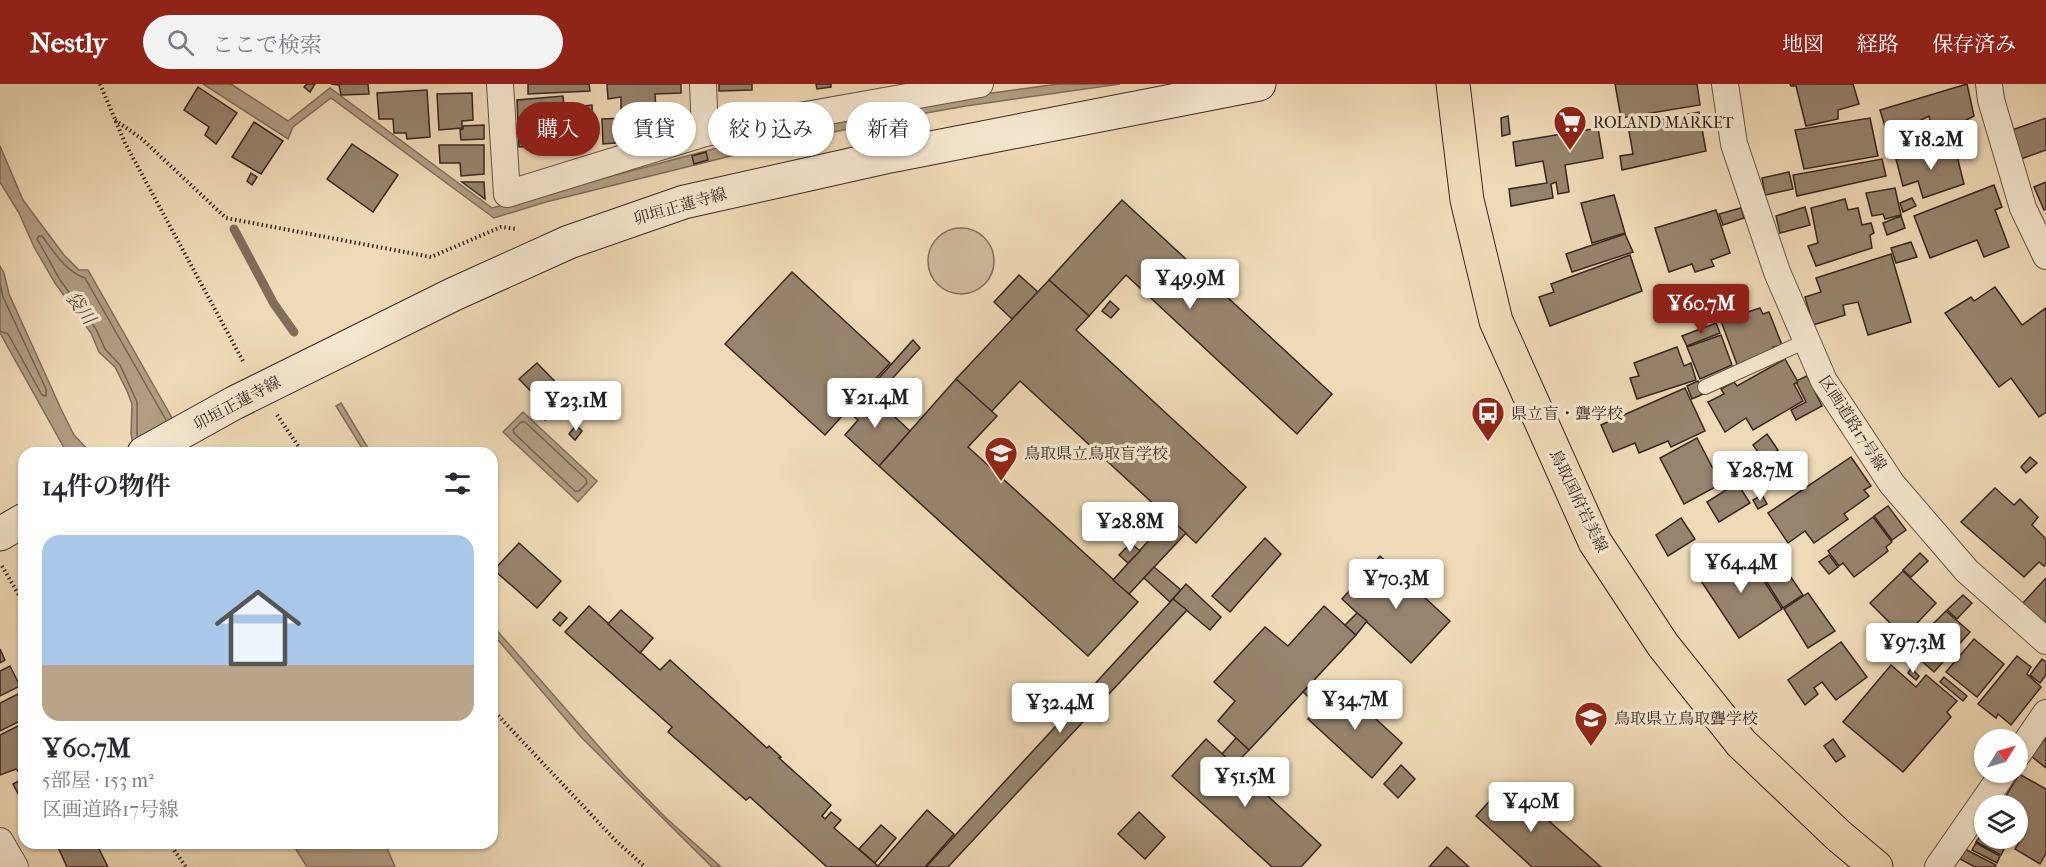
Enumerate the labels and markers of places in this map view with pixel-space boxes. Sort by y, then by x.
supermarket icon: ROLAND MARKET [1552,104,1588,151]
place label: ROLAND MARKET [1593,113,1734,132]
pin: ¥18.2M [1882,120,1980,171]
pin: ¥49.9M [1141,259,1239,310]
pin: ¥60.7M [1652,284,1750,335]
pin: ¥21.4M [826,378,924,429]
pin: ¥23.1M [527,381,625,432]
bus stop icon: 県立盲・聾学校 [1470,395,1506,442]
place label: 県立盲・聾学校 [1511,404,1623,423]
school or university icon: 鳥取県立鳥取盲学校 [983,435,1019,482]
place label: 鳥取県立鳥取盲学校 [1024,444,1168,463]
pin: ¥28.7M [1711,451,1809,502]
pin: ¥28.8M [1081,502,1179,553]
pin: ¥64.4M [1692,543,1790,594]
pin: ¥70.3M [1347,559,1445,610]
pin: ¥97.3M [1864,623,1962,674]
pin: ¥34.7M [1306,680,1404,731]
pin: ¥32.4M [1011,683,1109,734]
school or university icon: 鳥取県立鳥取聾学校 [1573,700,1609,747]
place label: 鳥取県立鳥取聾学校 [1614,709,1758,728]
pin: ¥51.5M [1196,757,1294,808]
pin: ¥40M [1495,782,1567,833]

